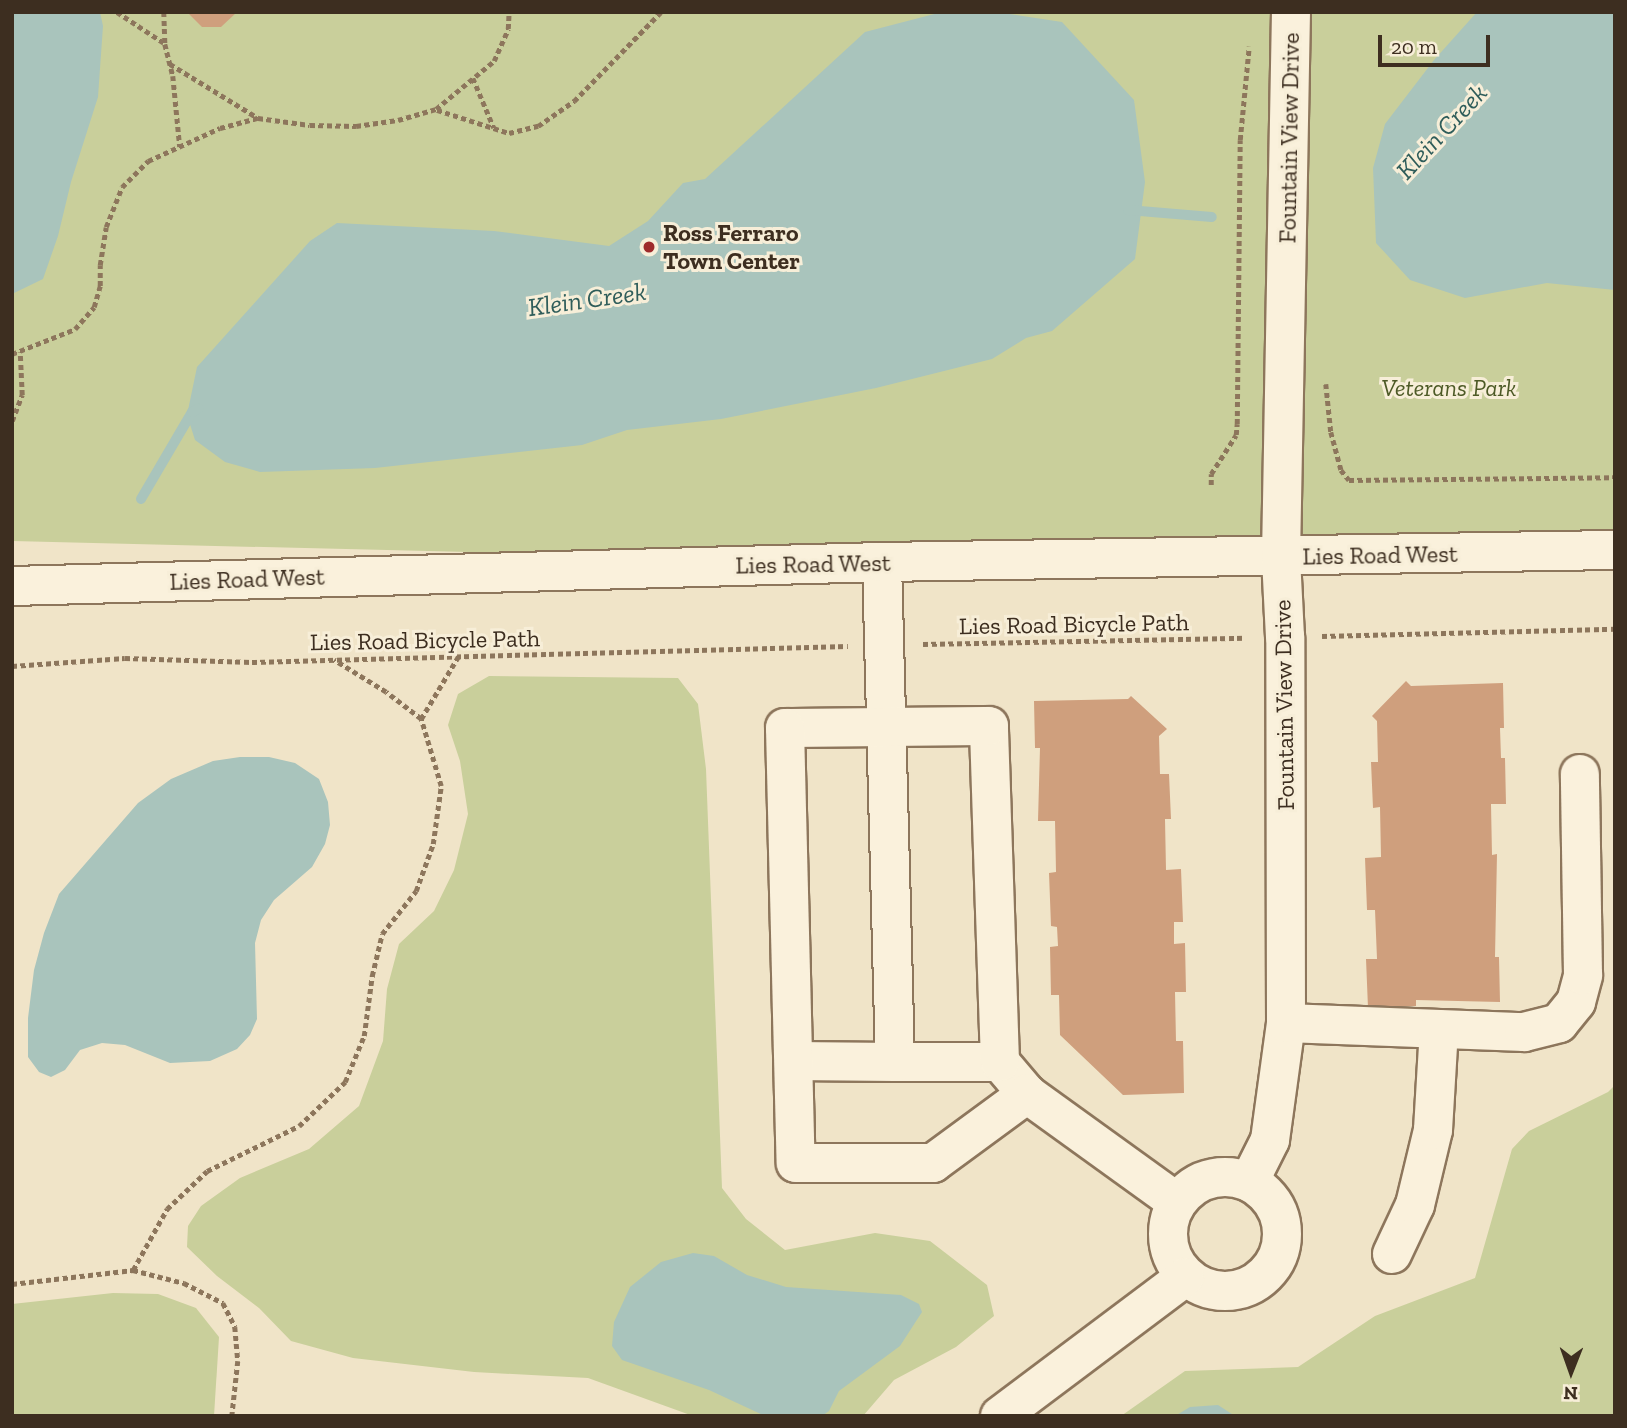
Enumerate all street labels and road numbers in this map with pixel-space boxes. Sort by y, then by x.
street label: Fountain View Drive [1273,32,1305,244]
street label: Lies Road West [1302,539,1458,571]
street label: Lies Road West [735,548,891,580]
street label: Lies Road West [168,562,326,596]
street label: Fountain View Drive [1268,599,1300,811]
street label: Lies Road Bicycle Path [959,608,1189,640]
street label: Lies Road Bicycle Path [310,624,540,656]

